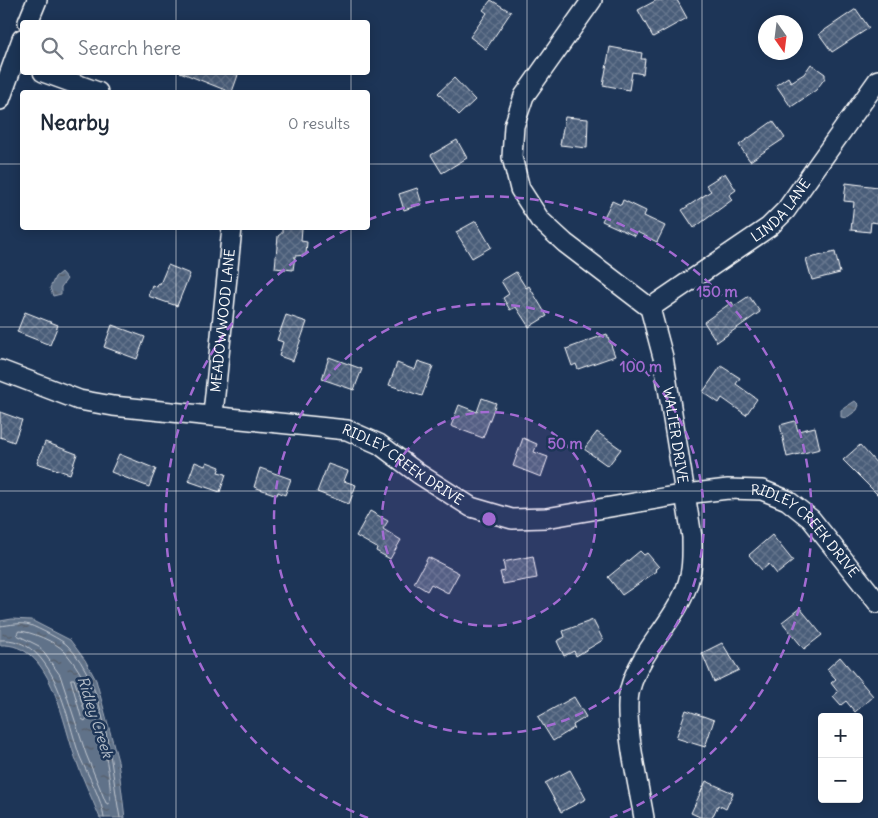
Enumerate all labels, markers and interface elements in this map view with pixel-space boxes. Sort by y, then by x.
north arrow [758,15,803,60]
search box [20,20,370,75]
icon: search [38,34,66,62]
text: Search here [78,36,181,60]
text: Nearby [40,109,110,136]
text: 0 results [288,113,350,133]
street label: LINDA LANE [747,175,814,246]
street label: MEADOWWOOD LANE [206,248,239,393]
text: 150 m [696,282,738,301]
text: 100 m [620,357,662,376]
street label: WALTER DRIVE [659,386,692,485]
street label: RIDLEY CREEK DRIVE [339,420,467,509]
text: 50 m [547,434,583,453]
street label: RIDLEY CREEK DRIVE [751,481,863,581]
centre of rings [480,510,498,528]
water label: Ridley Creek [73,674,118,761]
map controls [818,713,863,803]
button: + [818,713,863,758]
button: − [818,758,863,803]

